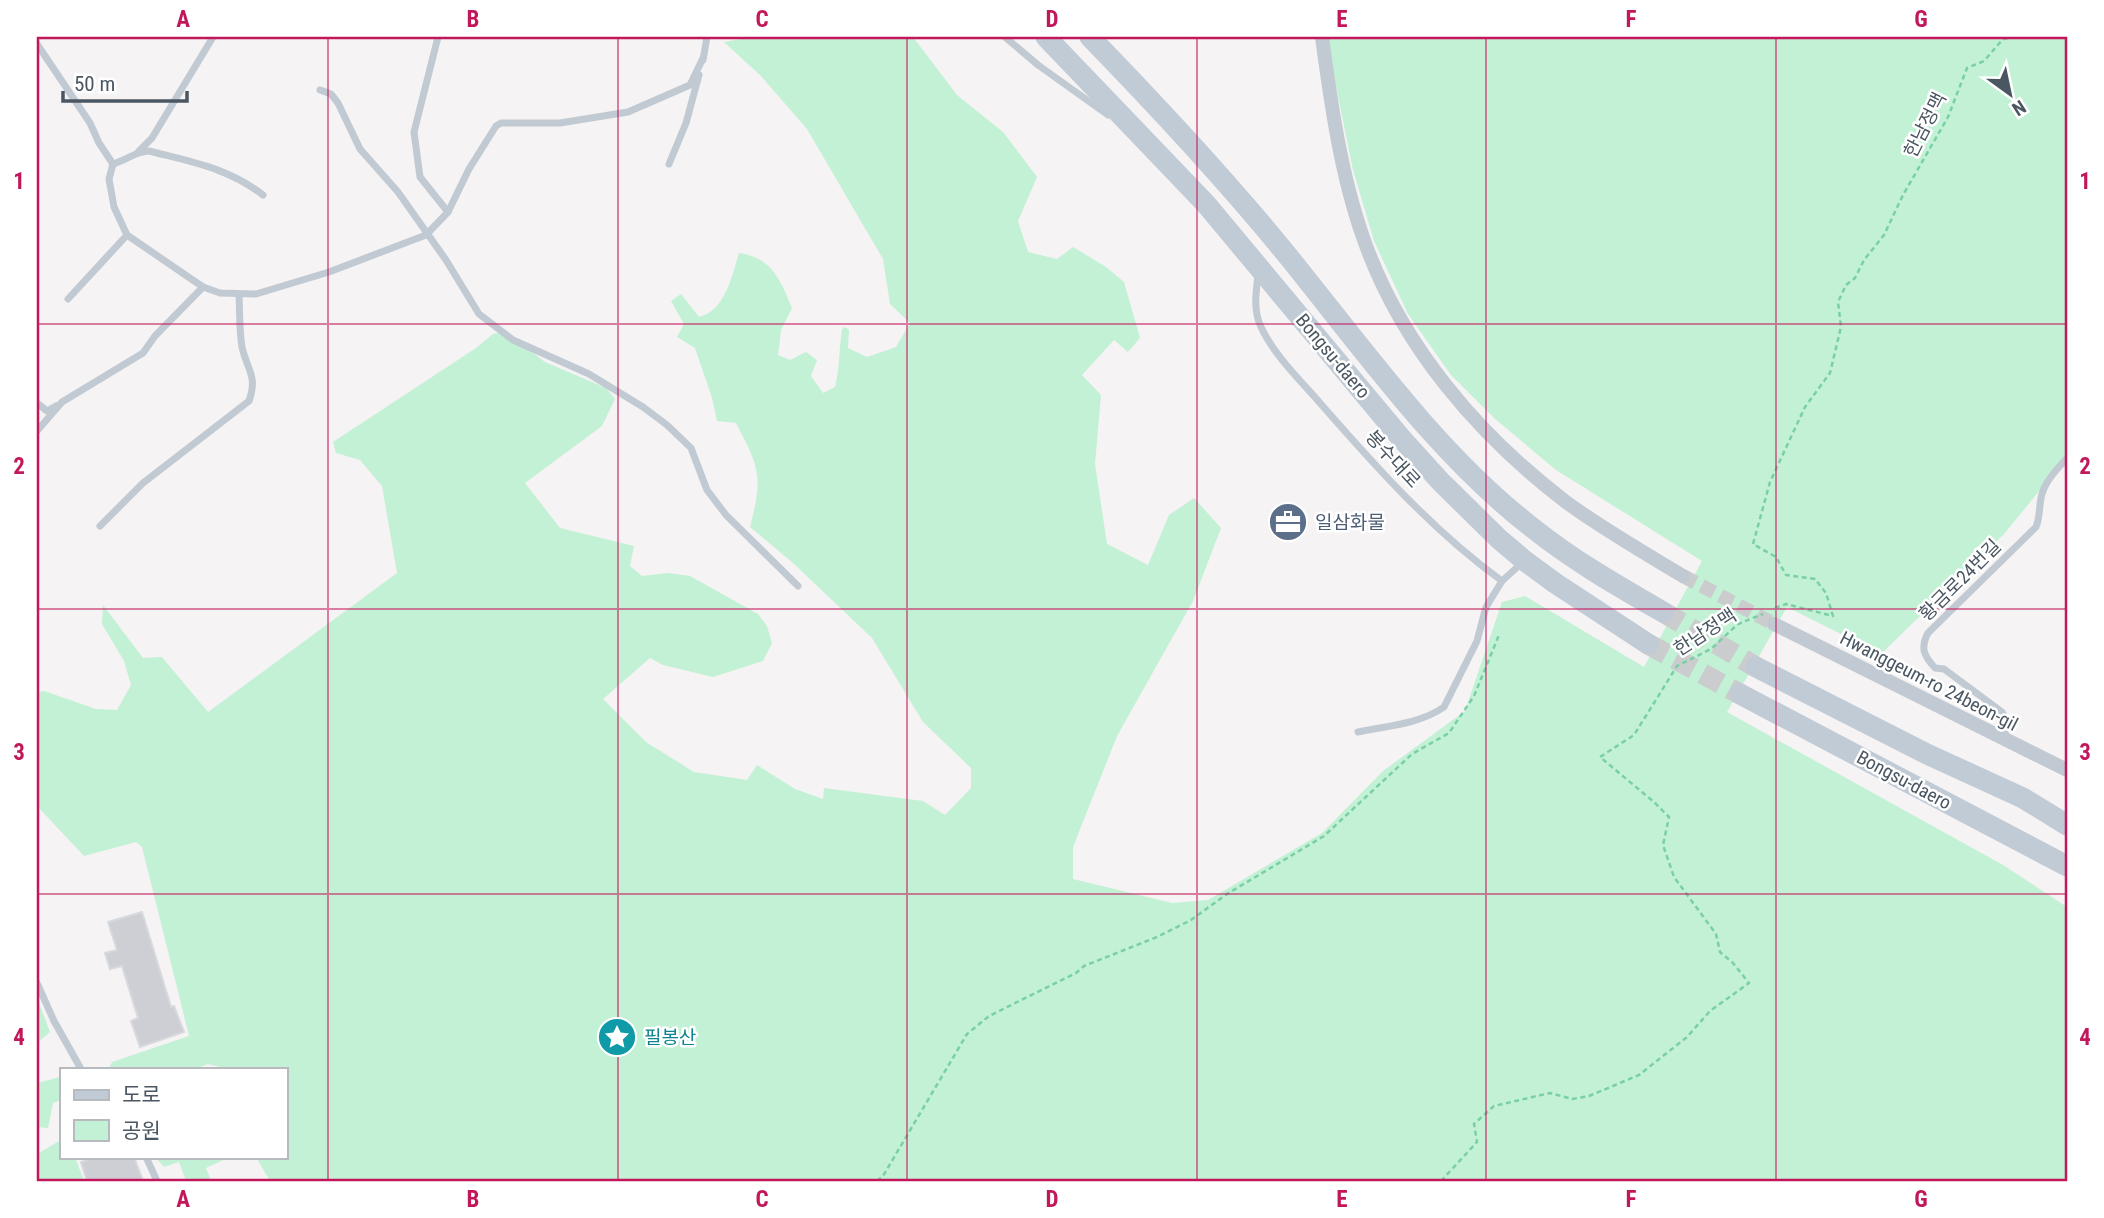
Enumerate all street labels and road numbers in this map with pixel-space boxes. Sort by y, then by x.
street label: 한남정맥 [1899,89,1951,161]
street label: Bongsu-daero [1291,309,1375,403]
street label: 봉수대로 [1361,426,1425,492]
street label: 황금로24번길 [1914,534,2006,626]
street label: 한남정맥 [1669,603,1741,661]
street label: Hwanggeum-ro 24beon-gil [1836,626,2022,736]
street label: Bongsu-daero [1853,746,1955,814]

